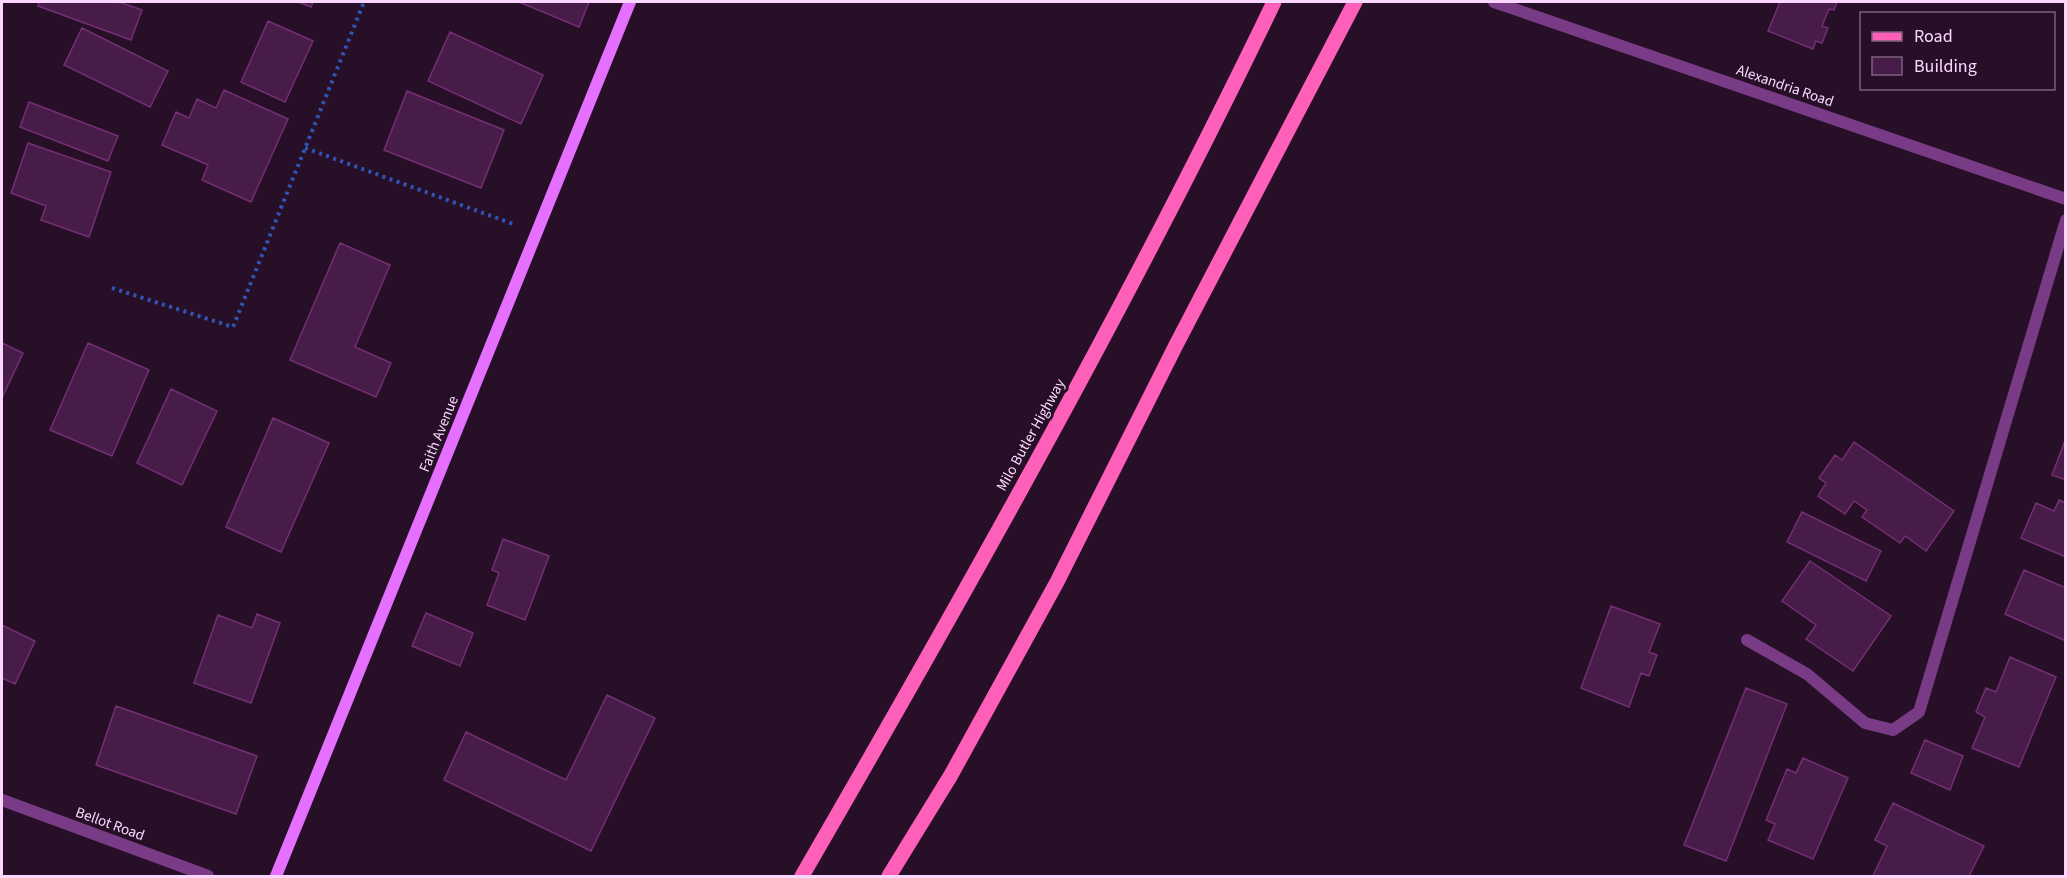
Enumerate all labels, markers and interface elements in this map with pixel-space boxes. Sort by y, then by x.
legend [1860,12,2055,90]
text: Road [1914,24,1953,49]
text: Building [1914,54,1977,79]
street label: Alexandria Road [1734,60,1836,112]
street label: Milo Butler Highway [991,375,1071,495]
street label: Faith Avenue [414,393,464,475]
street label: Bellot Road [73,802,147,846]

